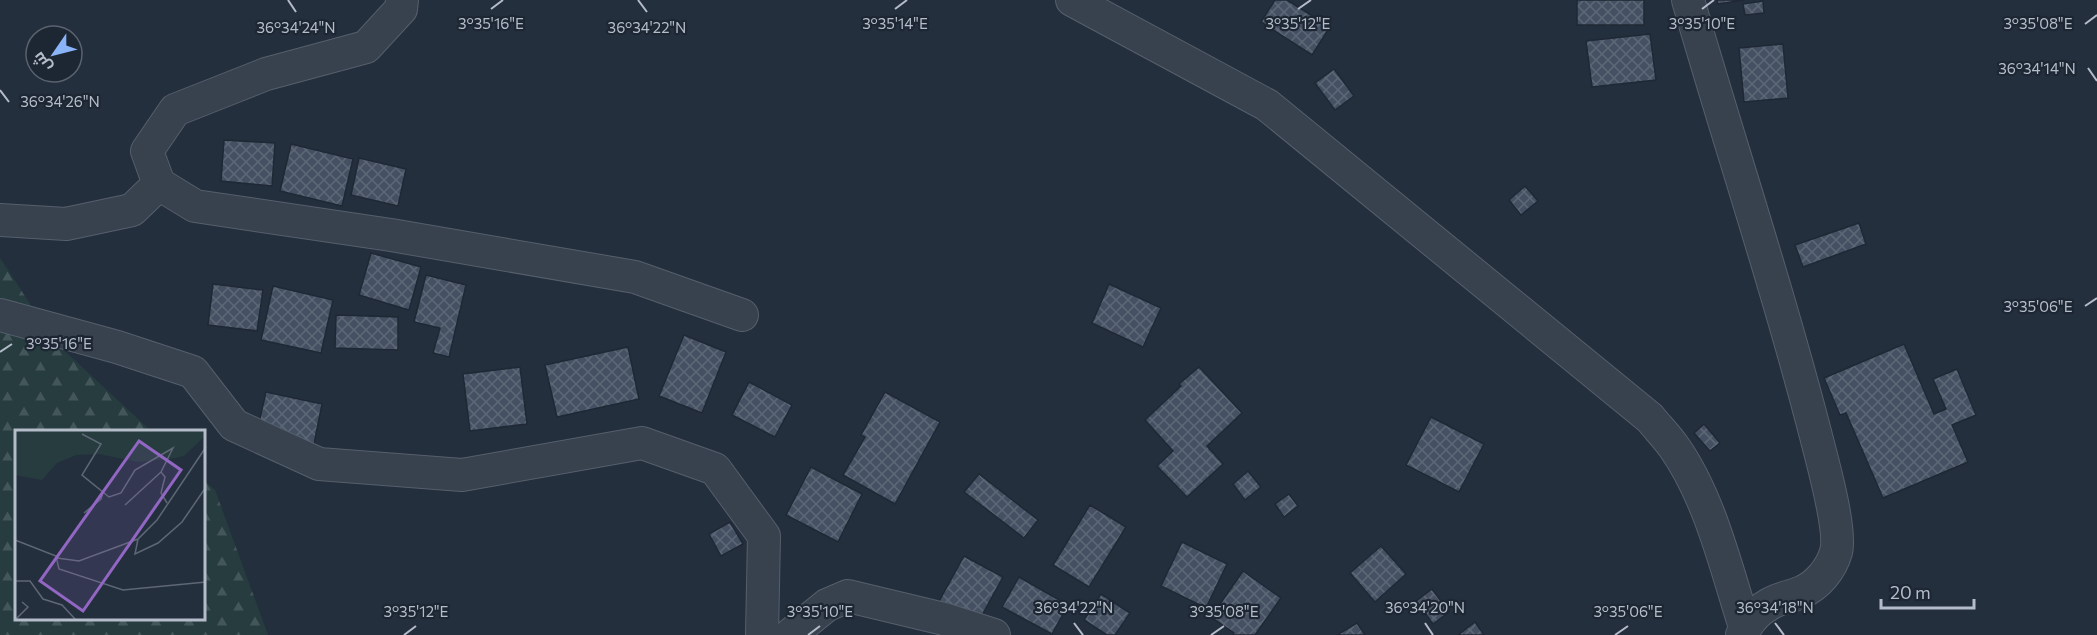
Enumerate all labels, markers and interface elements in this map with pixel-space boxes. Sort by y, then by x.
text: 3°35'16"E [458,14,524,32]
text: 3°35'14"E [862,14,928,32]
text: 3°35'12"E [1266,14,1331,32]
text: 3°35'10"E [1669,14,1735,32]
text: 3°35'08"E [2003,14,2073,32]
text: 36°34'24"N [256,18,336,36]
text: 36°34'22"N [608,18,686,36]
north arrow [24,24,84,84]
text: ش [28,48,56,77]
text: 36°34'14"N [1998,59,2076,77]
text: 36°34'26"N [20,92,100,110]
text: 3°35'06"E [2003,297,2073,315]
text: 3°35'16"E [26,334,92,352]
inset map [15,430,206,620]
scale bar [1881,572,1974,610]
text: 20 m [1890,581,1931,603]
text: 36°34'22"N [1035,598,1113,616]
text: 36°34'20"N [1385,598,1465,616]
text: 36°34'18"N [1736,598,1814,616]
text: 3°35'12"E [384,602,449,620]
text: 3°35'10"E [787,602,853,620]
text: 3°35'08"E [1189,602,1259,620]
text: 3°35'06"E [1593,602,1663,620]

